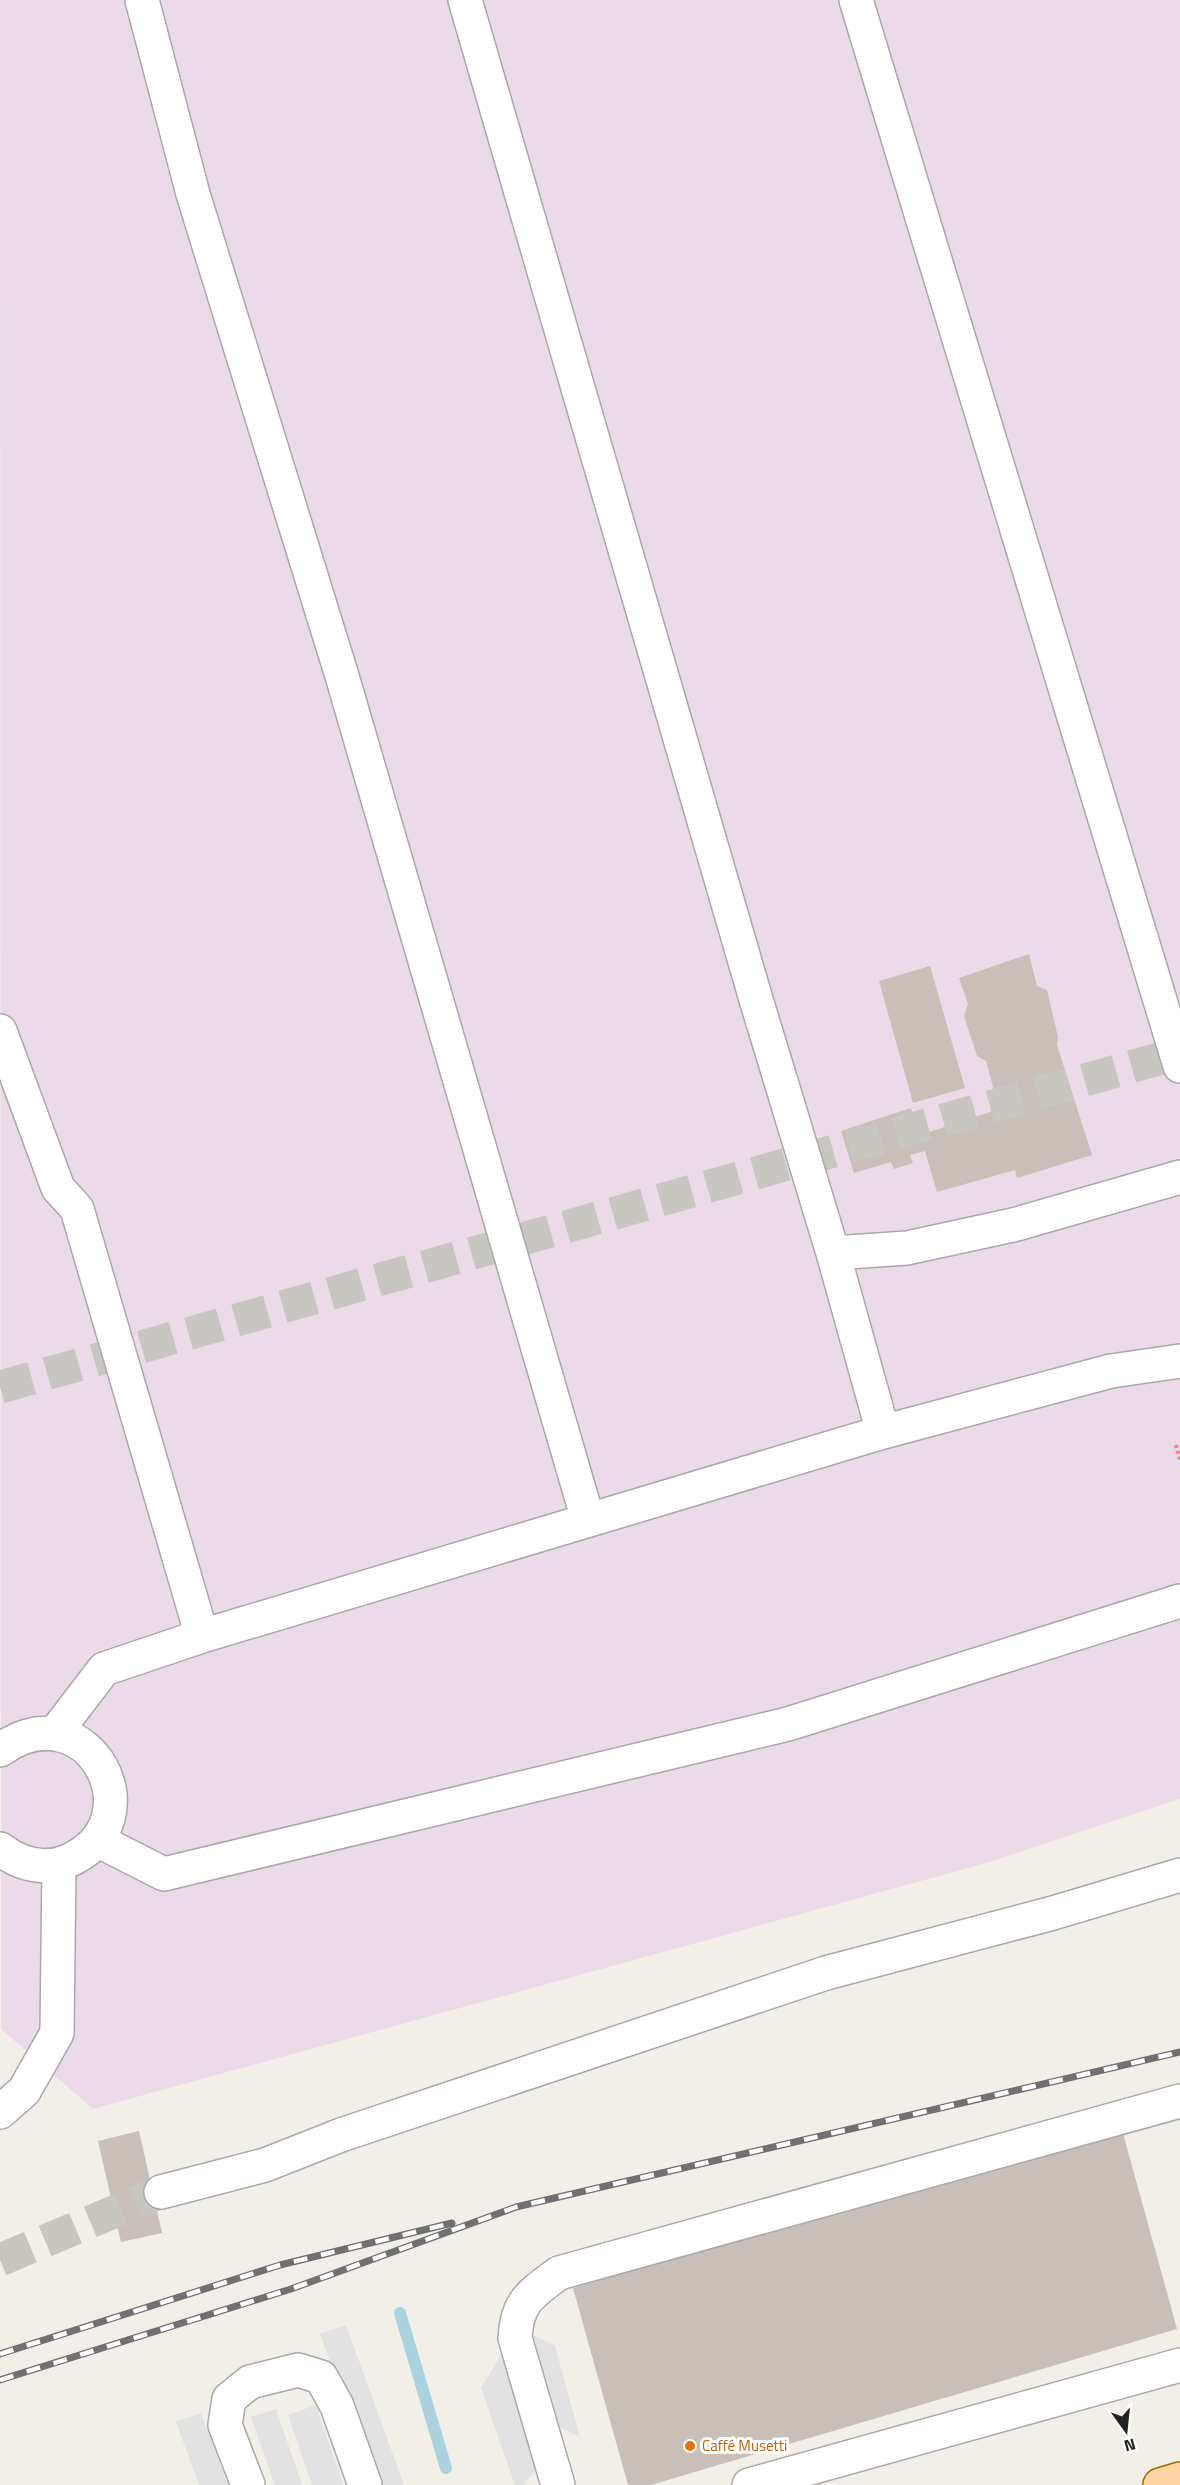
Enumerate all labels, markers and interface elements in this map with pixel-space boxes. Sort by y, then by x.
north arrow [1096,2401,1156,2461]
text: N [1121,2432,1138,2459]
place label: Caffé Musetti [702,2434,787,2457]
marker: Caffé Musetti [683,2439,697,2453]

